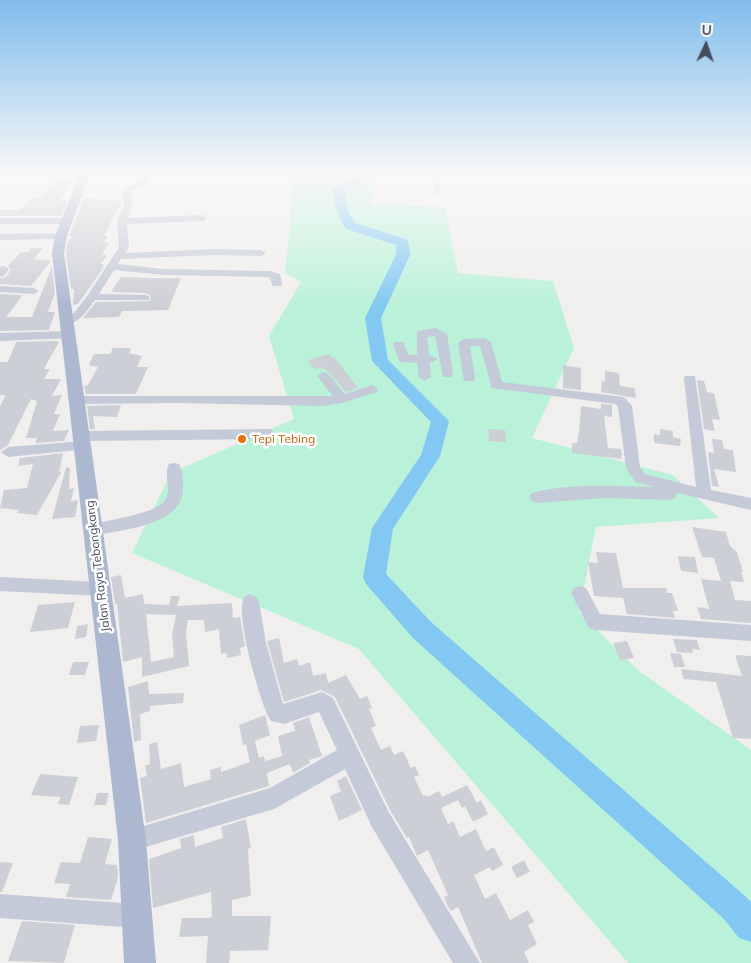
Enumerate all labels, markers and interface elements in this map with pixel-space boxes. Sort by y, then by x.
north arrow [681,20,731,70]
text: U [701,21,712,39]
place label: Tepi Tebing [252,432,315,446]
marker: Tepi Tebing [236,433,248,445]
street label: Jalan Raya Tebongkang [83,500,113,632]

